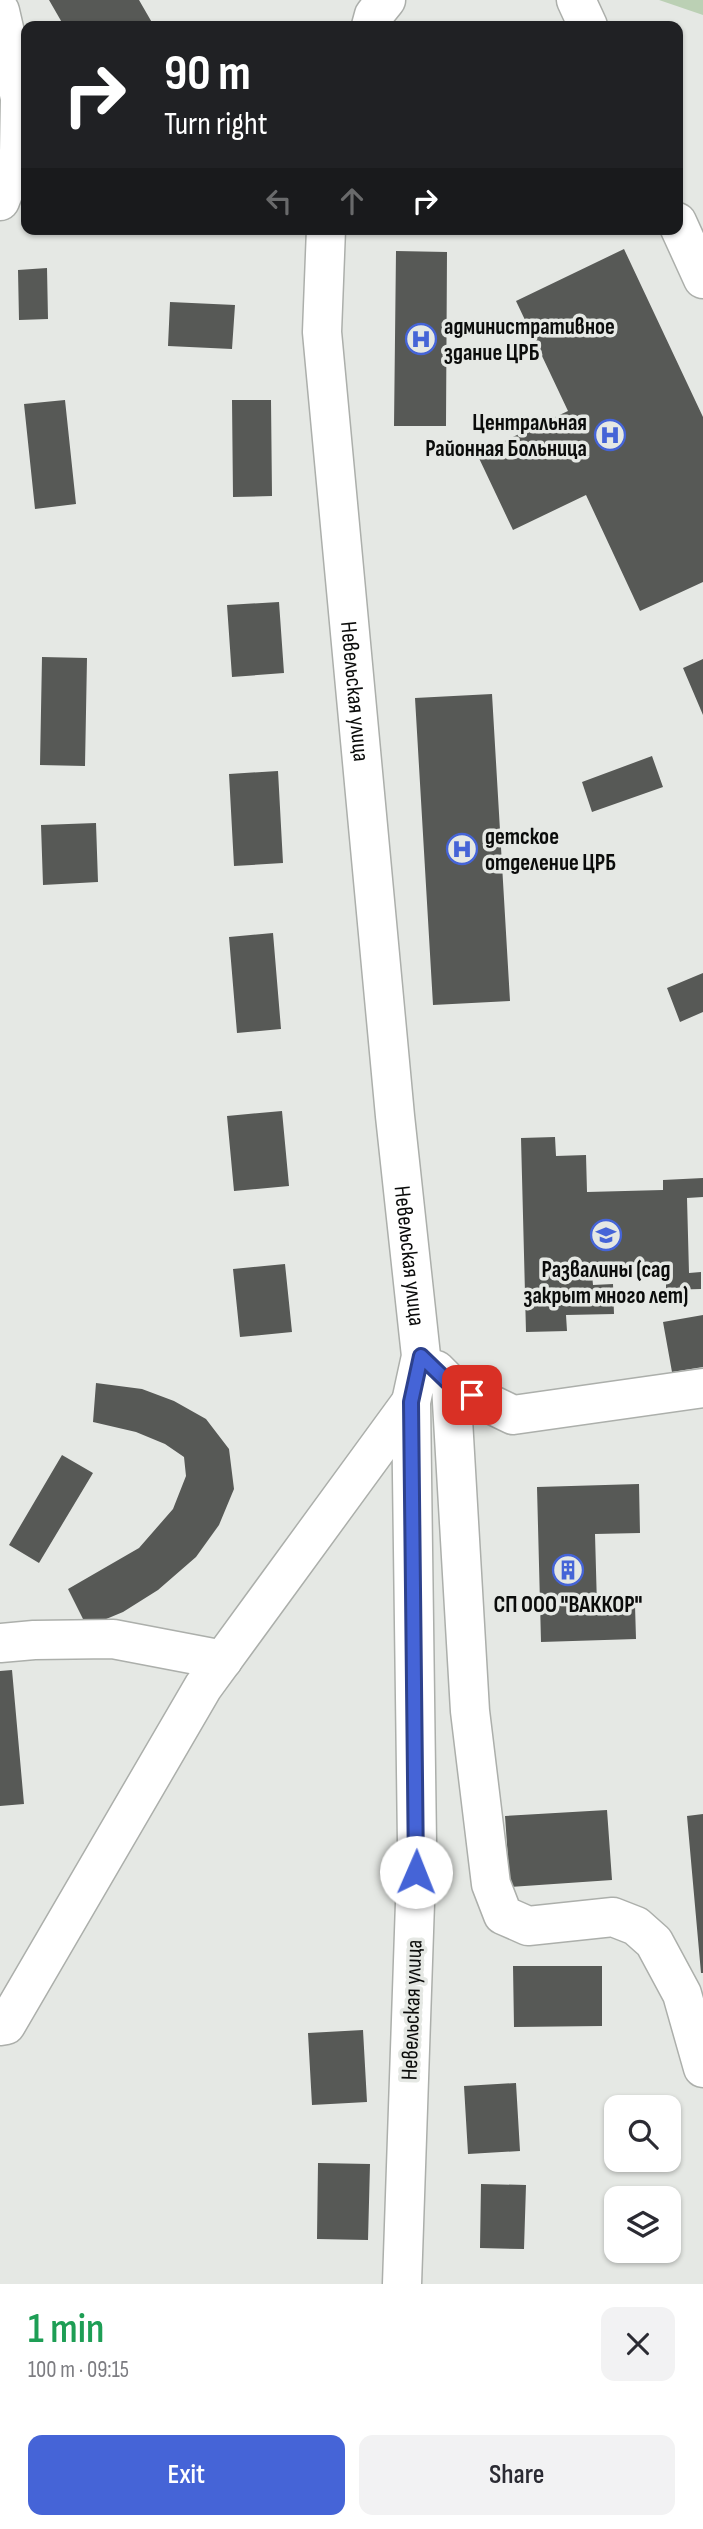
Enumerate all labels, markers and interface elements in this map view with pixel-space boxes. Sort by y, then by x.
text: 90 m [164,45,251,104]
icon: right [49,49,140,140]
text: Turn right [164,105,268,144]
icon: left [260,182,298,220]
icon: ahead [333,182,371,220]
icon: right [406,182,444,220]
place label: административное здание ЦРБ [444,313,615,367]
hospital icon: административное здание ЦРБ [404,322,438,356]
place label: Центральная Районная Больница [425,409,587,463]
hospital icon: Центральная Районная Больница [593,418,627,452]
street label: Невельская улица [334,620,375,763]
place label: детское отделение ЦРБ [485,823,616,877]
hospital icon: детское отделение ЦРБ [445,832,479,866]
street label: Невельская улица [388,1184,431,1327]
school or university icon: Развалины (сад закрыт много лет) [589,1218,623,1252]
place label: Развалины (сад закрыт много лет) [524,1256,688,1310]
pin [442,1365,502,1425]
icon: arrive [453,1376,491,1414]
building icon: СП ООО "ВАККОР" [551,1553,585,1587]
place label: СП ООО "ВАККОР" [493,1591,643,1619]
position arrow [379,1835,453,1909]
street label: Невельская улица [396,1939,428,2081]
map controls [604,2095,681,2263]
button: search [604,2095,681,2172]
button: layers [604,2186,681,2263]
text: 1 min [28,2304,104,2355]
button: close [601,2307,675,2381]
text: 100 m · 09:15 [28,2356,129,2384]
button: Exit [28,2435,345,2515]
button: Share [359,2435,675,2515]

